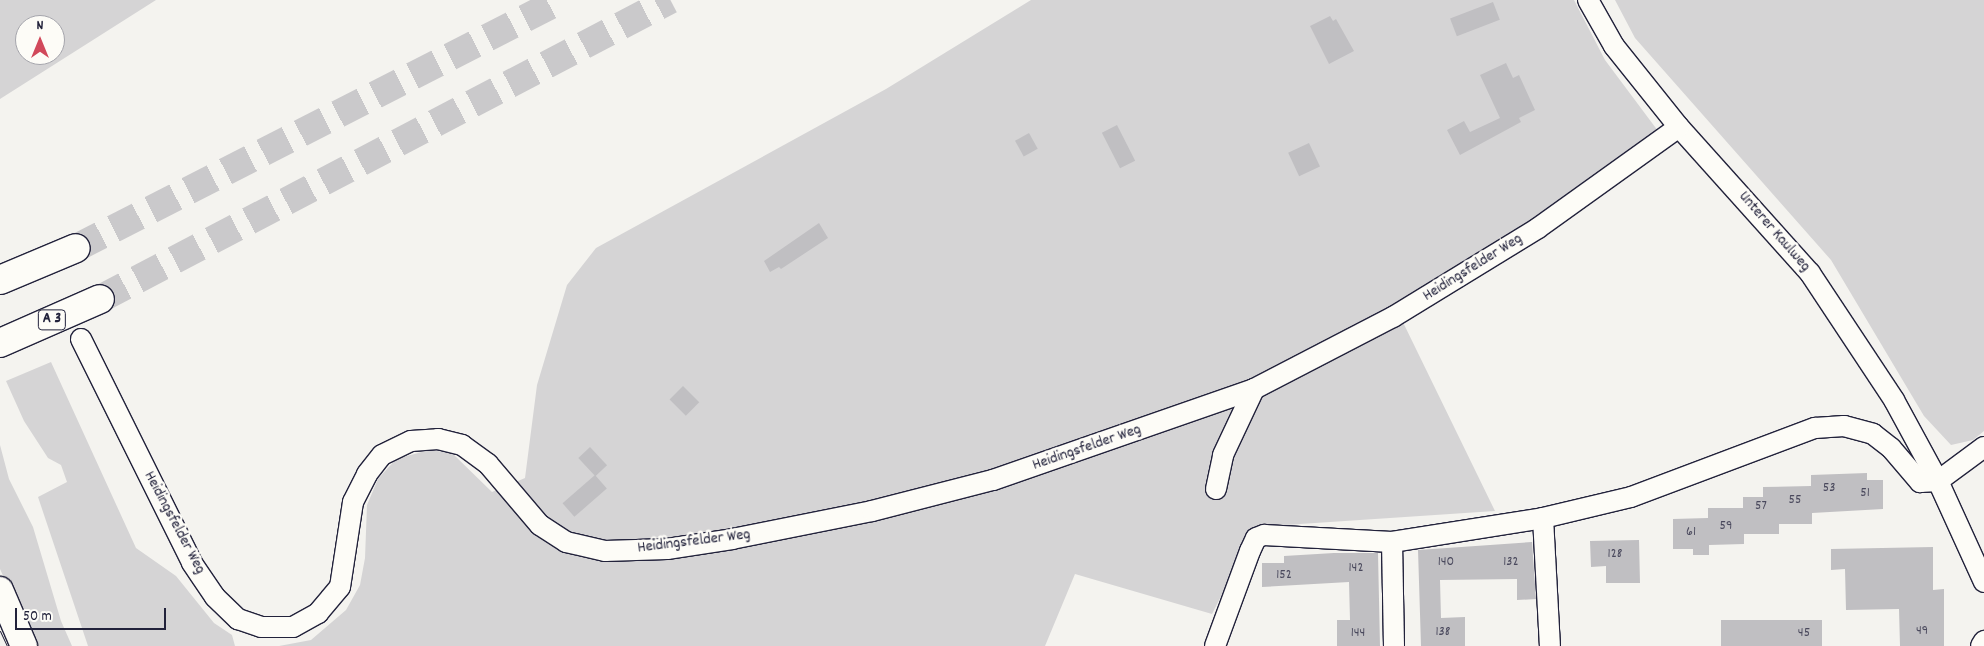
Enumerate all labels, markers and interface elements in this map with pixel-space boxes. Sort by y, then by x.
north arrow [15,15,65,65]
text: N [37,16,43,36]
street label: Unterer Kaulweg [1734,188,1814,276]
street label: Heidingsfelder Weg [1420,230,1526,306]
road number: A 3 [37,308,67,332]
street label: Heidingsfelder Weg [1030,420,1144,476]
street label: Heidingsfelder Weg [139,468,209,578]
house number: 53 [1823,480,1835,496]
house number: 51 [1860,485,1870,501]
house number: 55 [1789,492,1801,508]
house number: 57 [1755,498,1767,514]
house number: 59 [1720,518,1732,534]
house number: 61 [1686,524,1696,540]
street label: Heidingsfelder Weg [636,526,752,558]
house number: 128 [1608,546,1622,562]
house number: 140 [1438,554,1454,570]
house number: 132 [1503,554,1519,570]
house number: 142 [1349,560,1363,576]
house number: 152 [1276,567,1292,583]
scale bar [18,598,169,630]
text: 50 m [23,606,52,628]
house number: 49 [1916,623,1928,639]
house number: 138 [1436,624,1450,640]
house number: 144 [1351,625,1365,641]
house number: 45 [1798,625,1810,641]

